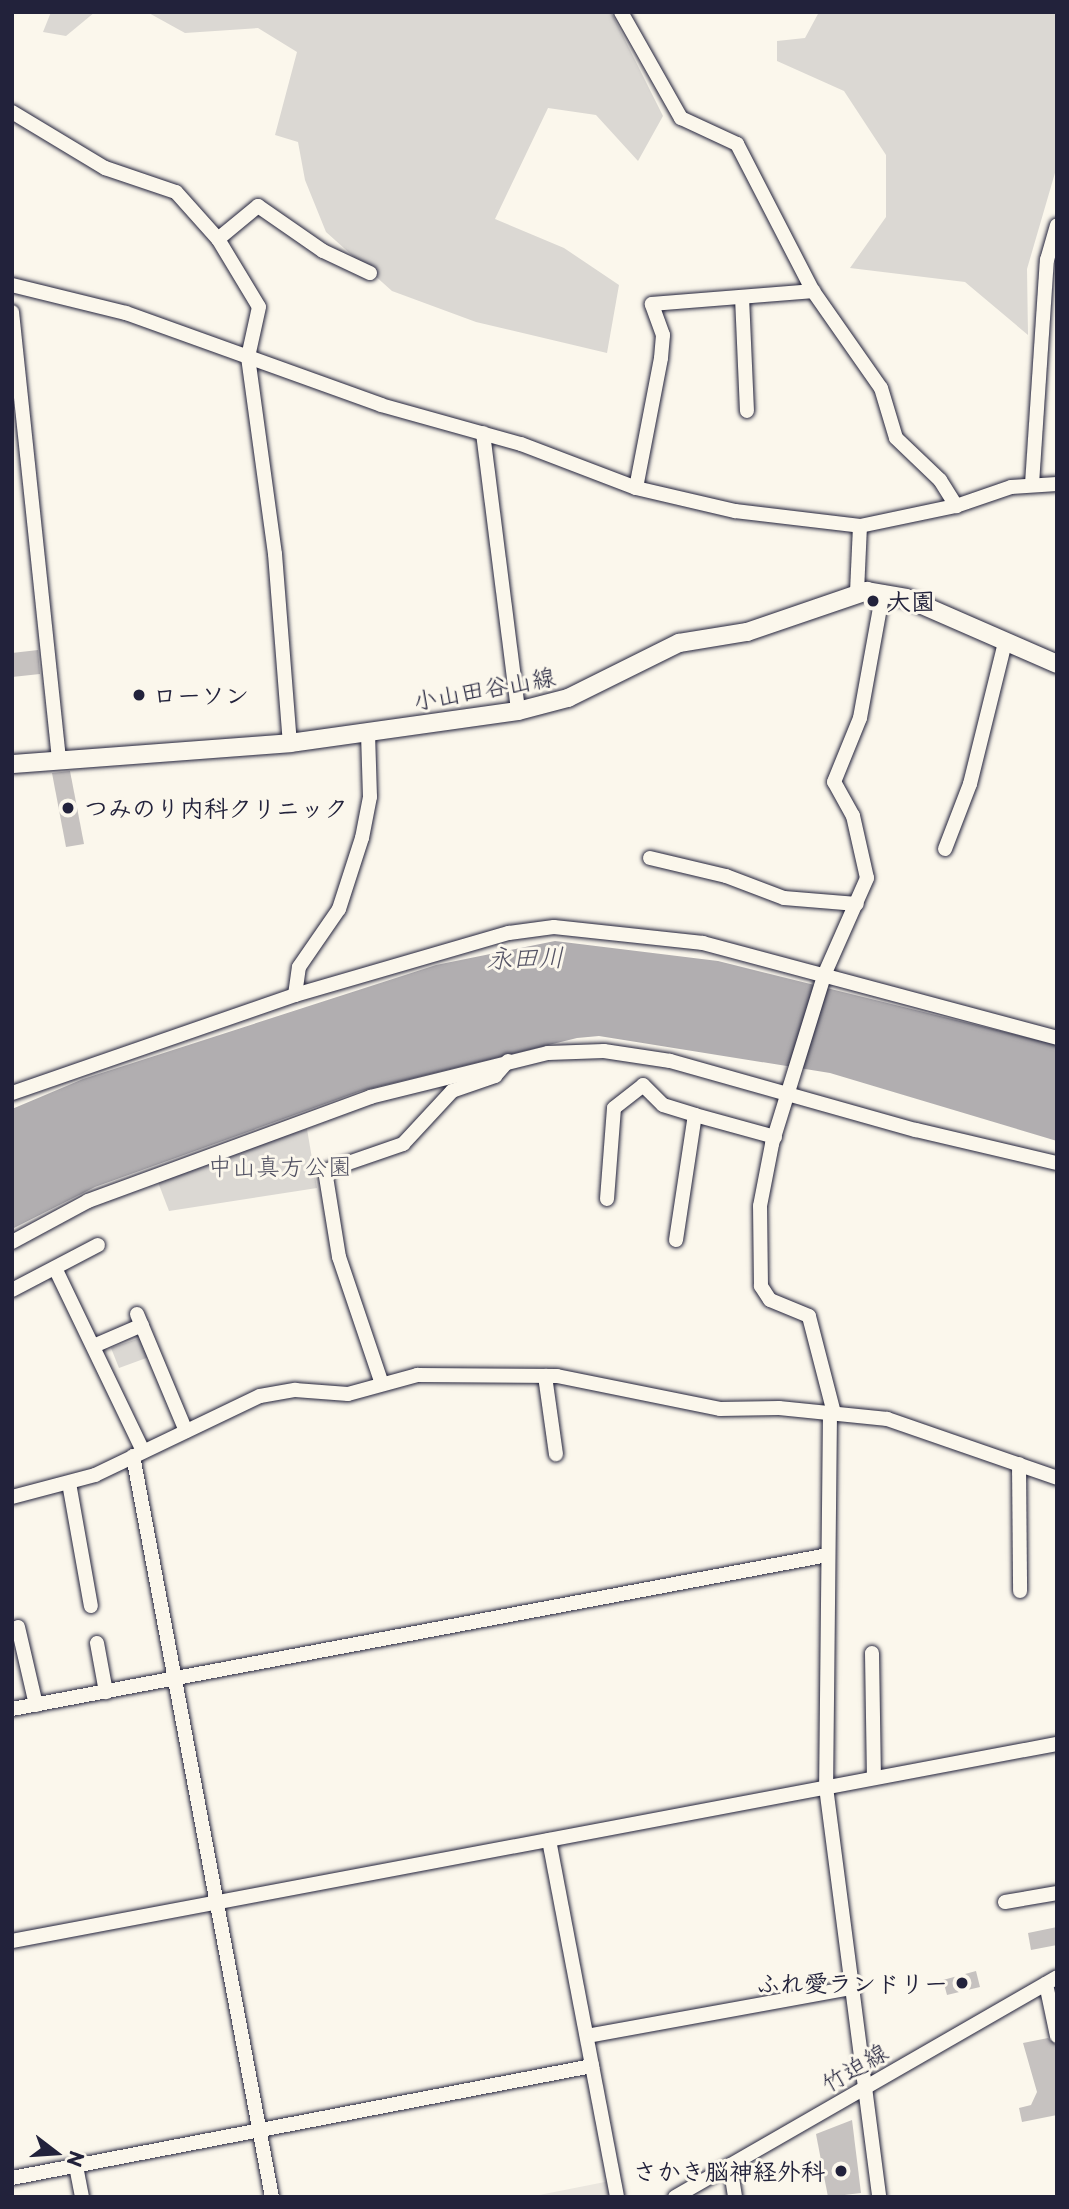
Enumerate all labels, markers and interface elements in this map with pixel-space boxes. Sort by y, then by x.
place label: 大園 [887,587,935,615]
marker: 大園 [865,593,881,609]
street label: 小山田谷山線 [411,661,557,715]
place label: ローソン [153,681,249,709]
marker: ローソン [131,687,147,703]
place label: つみのり内科クリニック [84,794,348,822]
marker: つみのり内科クリニック [58,798,78,818]
water label: 永田川 [486,941,564,973]
park label: 中山真方公園 [208,1152,352,1180]
place label: ふれ愛ランドリー [756,1969,948,1997]
marker: ふれ愛ランドリー [954,1975,970,1991]
street label: 竹迫線 [816,2037,892,2097]
north arrow [21,2118,91,2188]
text: N [60,2148,92,2170]
place label: さかき脳神経外科 [633,2157,825,2185]
marker: さかき脳神経外科 [831,2161,851,2181]

